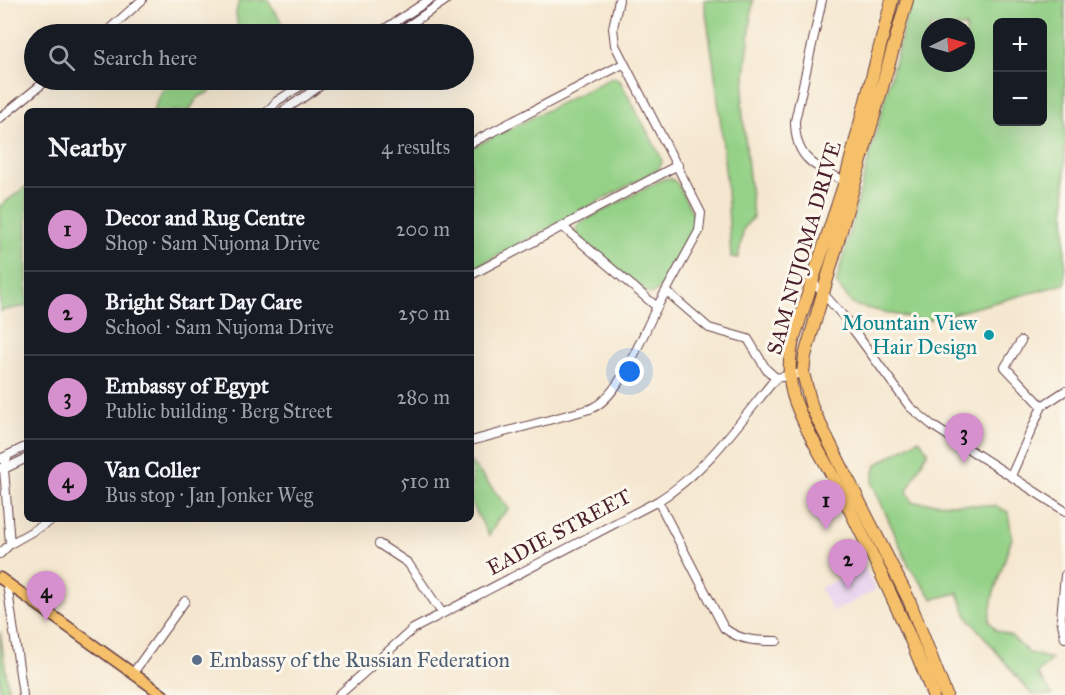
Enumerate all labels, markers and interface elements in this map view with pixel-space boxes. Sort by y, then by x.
north arrow [921,18,975,72]
map controls [993,18,1047,126]
button: + [993,18,1047,72]
search box [24,24,474,90]
icon: search [45,41,78,74]
text: Search here [93,44,197,71]
button: − [993,72,1047,126]
text: Nearby [48,131,126,163]
text: 4 results [381,135,450,159]
street label: SAM NUJOMA DRIVE [761,138,847,358]
text: Decor and Rug Centre [105,204,305,231]
text: 1 [64,217,71,241]
text: 200 m [396,217,450,241]
text: Shop · Sam Nujoma Drive [105,231,320,255]
text: Bright Start Day Care [105,288,302,315]
text: 2 [63,301,72,325]
text: 250 m [398,301,450,325]
place label: Mountain View Hair Design [842,310,977,360]
text: School · Sam Nujoma Drive [105,315,334,339]
marker: Mountain View Hair Design [982,328,996,342]
your location [615,357,644,386]
text: Embassy of Egypt [105,372,269,399]
text: 3 [64,385,72,409]
text: 280 m [397,385,450,409]
text: Public building · Berg Street [105,399,332,423]
pin: 3 [944,414,984,463]
text: Van Coller [105,456,200,483]
text: 4 [62,469,73,493]
text: 510 m [400,469,450,493]
pin: 1 [806,480,846,530]
text: Bus stop · Jan Jonker Weg [105,483,313,507]
street label: EADIE STREET [482,483,636,581]
pin: 2 [828,540,868,589]
pin: 4 [26,572,66,621]
place label: Embassy of the Russian Federation [209,647,510,673]
marker: Embassy of the Russian Federation [190,653,204,667]

